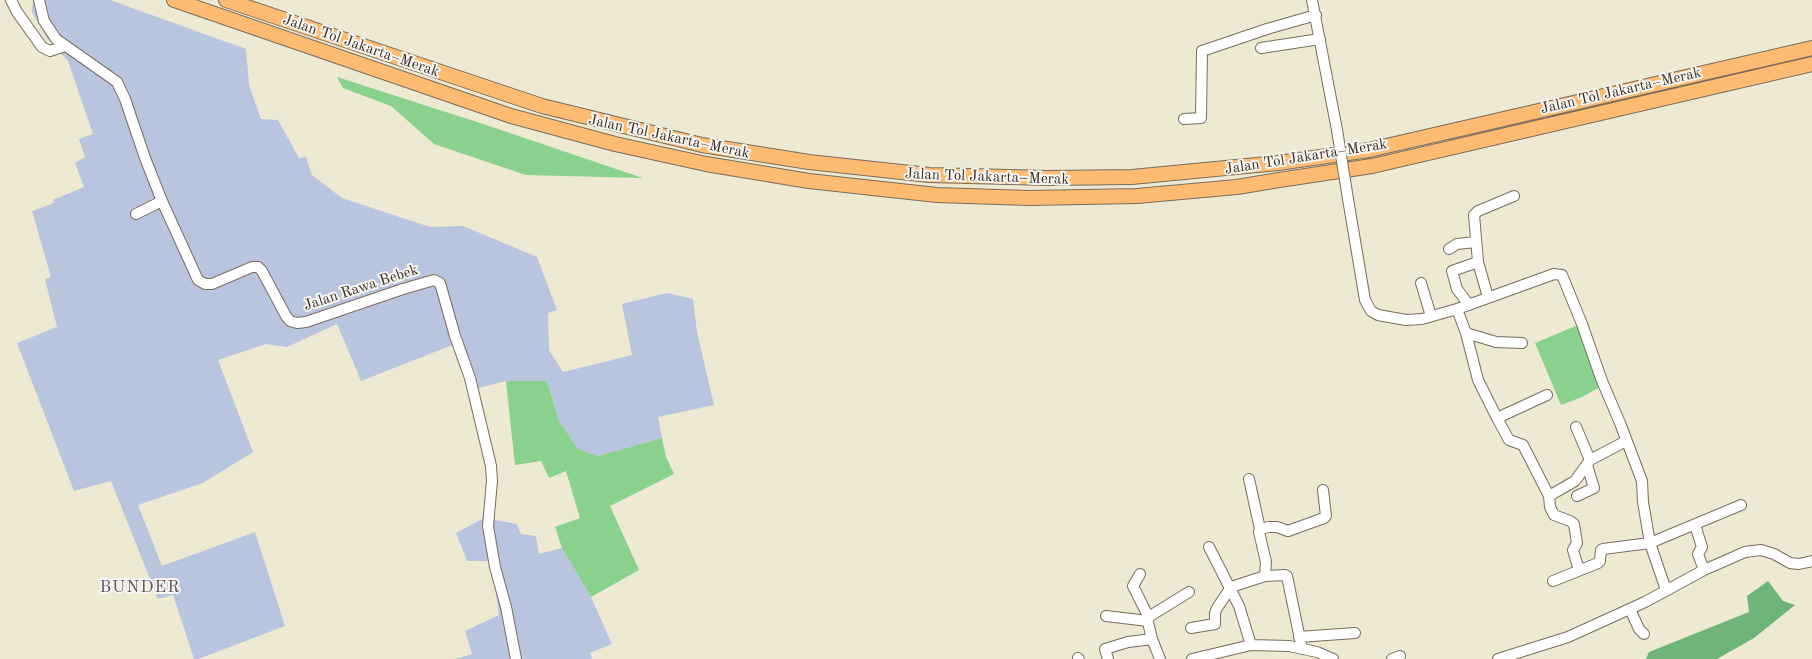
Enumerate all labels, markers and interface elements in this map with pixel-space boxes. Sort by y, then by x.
street label: Jalan Tol Jakarta–Merak [280,11,442,81]
street label: Jalan Tol Jakarta–Merak [1539,64,1703,118]
street label: Jalan Tol Jakarta–Merak [587,111,751,163]
street label: Jalan Tol Jakarta–Merak [1223,135,1389,179]
street label: Jalan Tol Jakarta–Merak [905,165,1069,189]
street label: Jalan Rawa Bebek [301,261,421,315]
district label: BUNDER [100,578,180,598]

